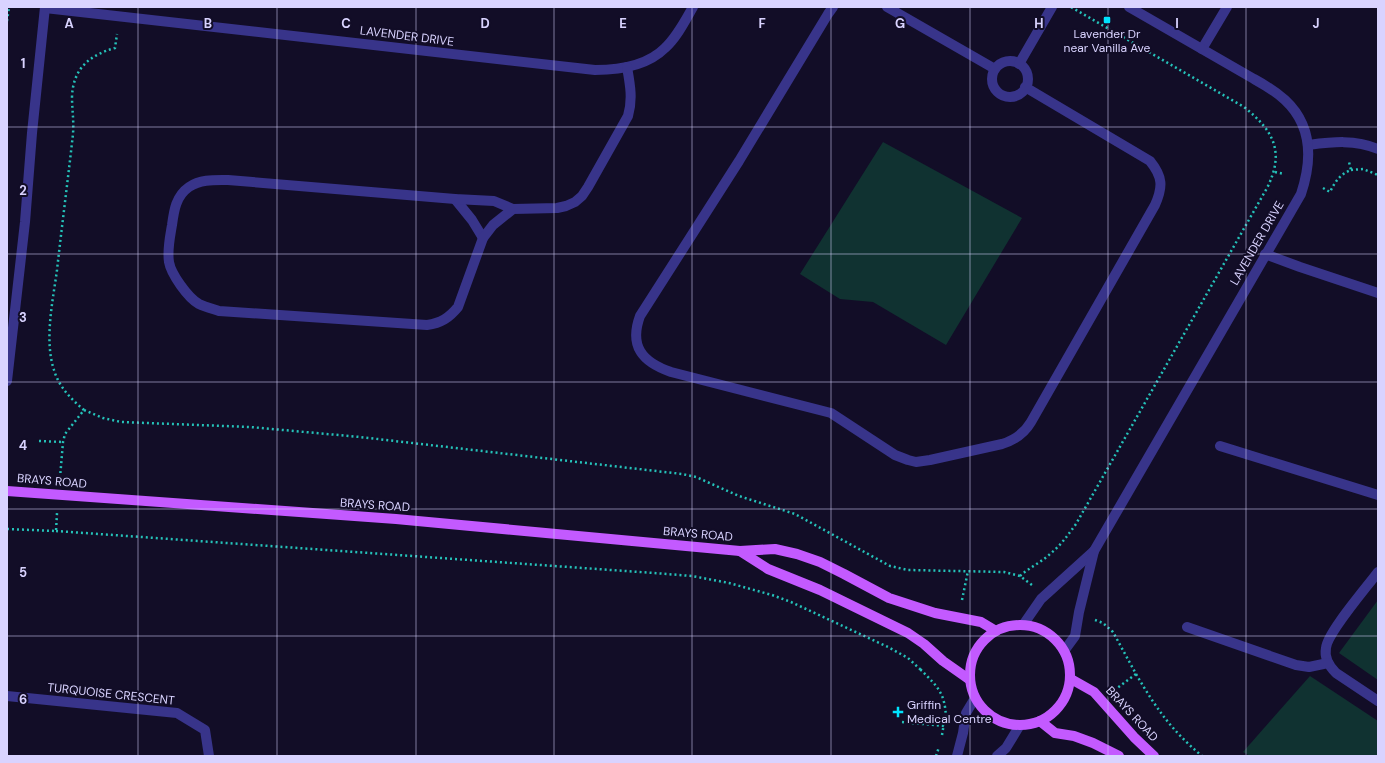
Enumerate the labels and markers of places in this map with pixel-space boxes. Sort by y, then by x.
marker: Lavender Dr near Vanilla Ave [1102,15,1112,25]
place label: Lavender Dr near Vanilla Ave [1064,26,1151,56]
place label: Griffin Medical Centre [907,697,992,727]
marker: Griffin Medical Centre [892,706,904,718]

